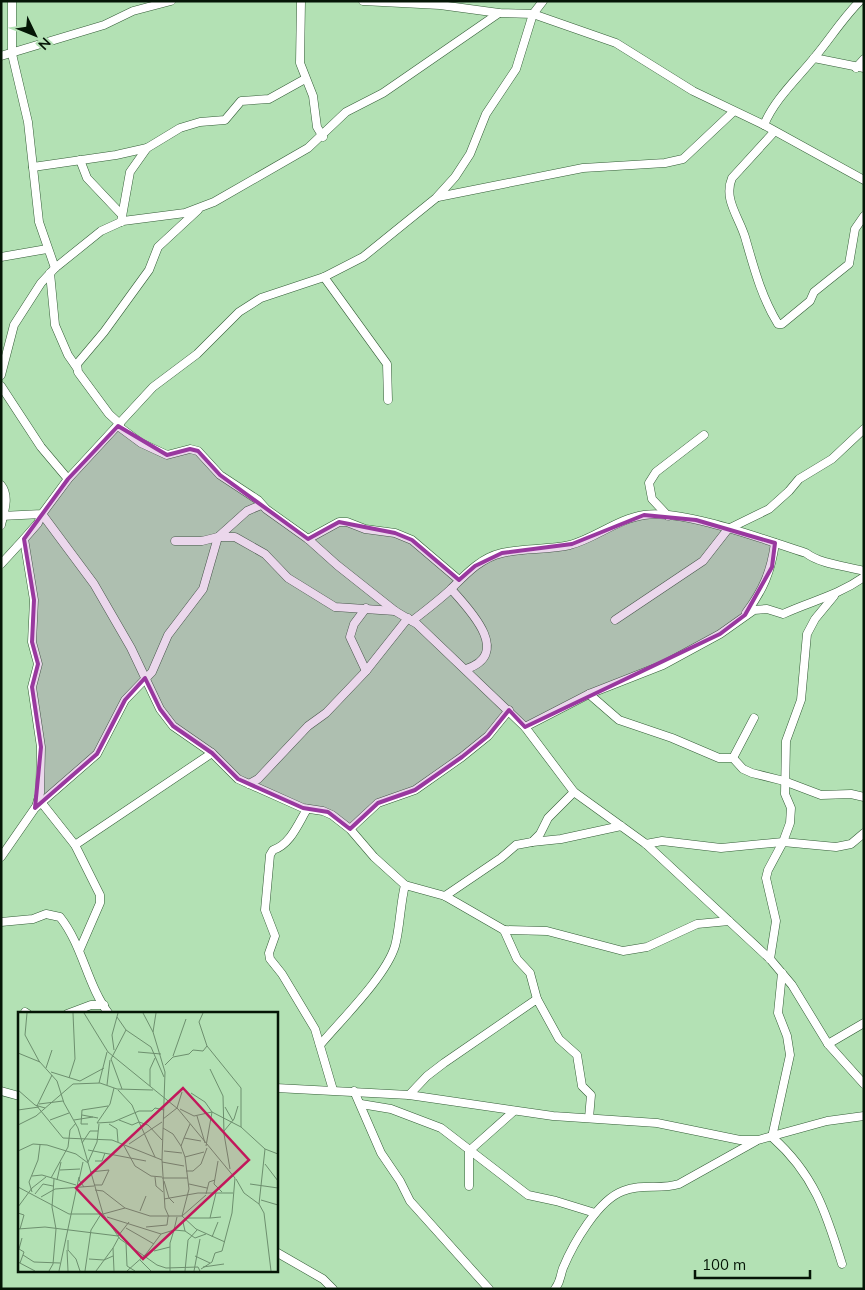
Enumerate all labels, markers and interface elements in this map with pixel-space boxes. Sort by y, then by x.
north arrow [10,10,60,60]
text: N [34,34,55,54]
inset map [18,1012,278,1272]
scale bar [695,1248,810,1280]
text: 100 m [702,1255,746,1274]

